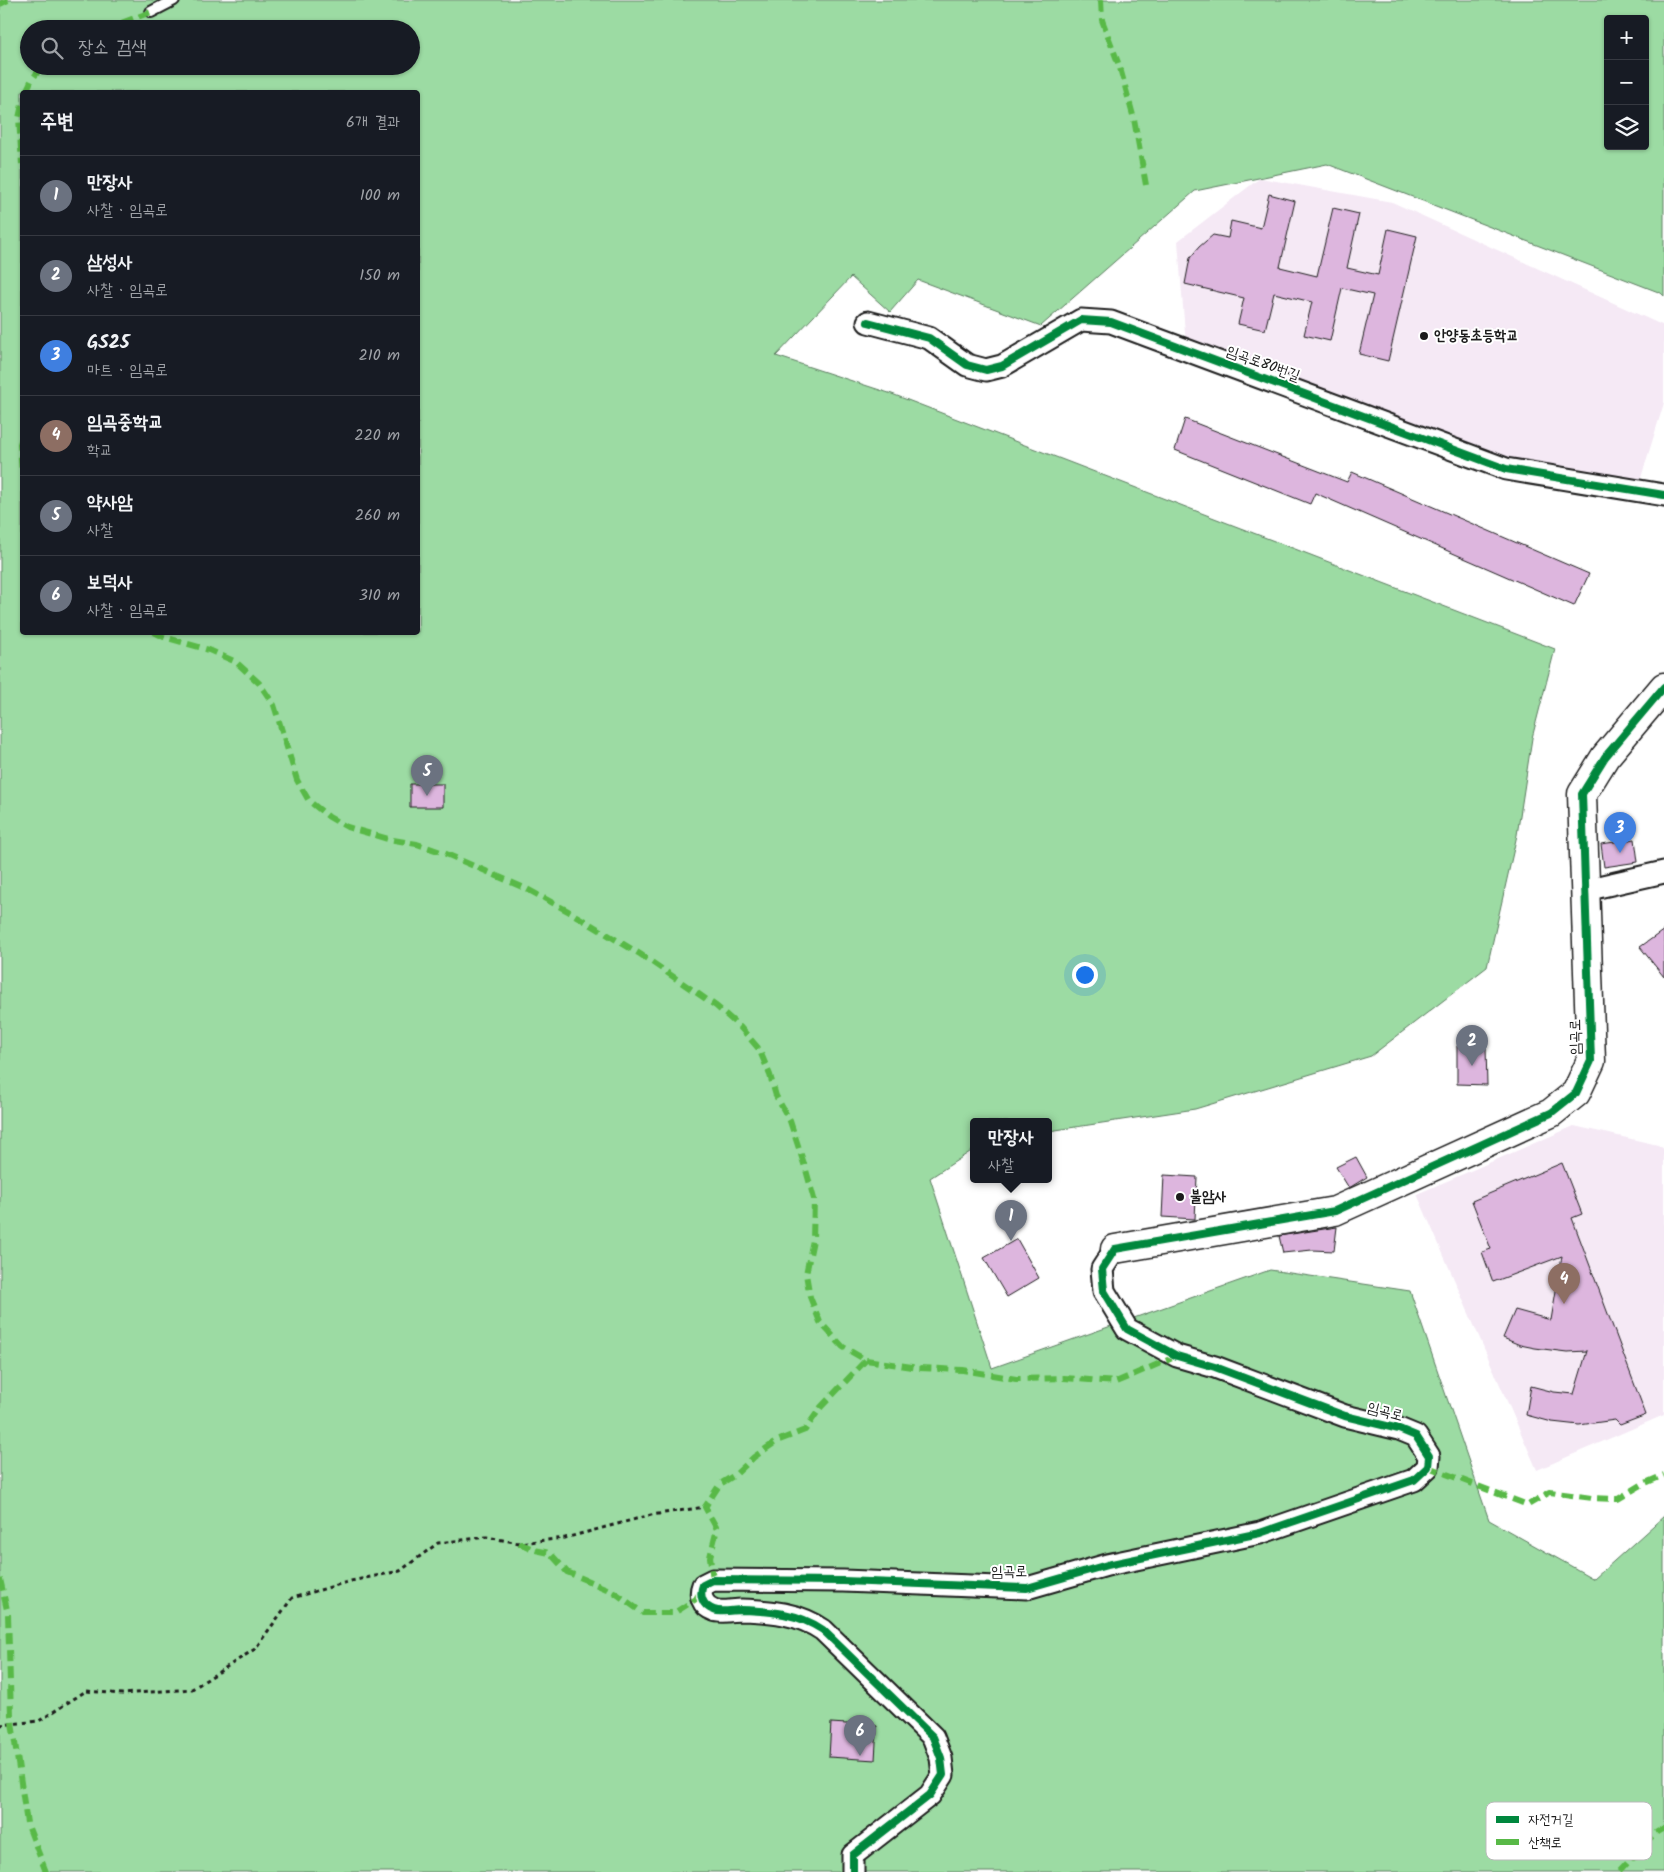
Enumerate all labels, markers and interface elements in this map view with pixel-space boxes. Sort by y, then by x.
map controls [1604,15,1649,150]
button: + [1604,15,1649,60]
search box [20,20,420,75]
text: 장소 검색 [78,33,147,63]
icon: search [38,34,66,62]
button: − [1604,60,1649,105]
button: layers [1604,105,1649,150]
text: 주변 [40,106,74,139]
text: 6개 결과 [346,110,400,135]
text: 만장사 [87,168,133,198]
text: 1 [54,183,58,208]
text: 100 m [360,183,400,208]
text: 사찰 · 임곡로 [87,198,168,223]
text: 삼성사 [87,248,133,278]
text: 2 [51,263,61,288]
text: 150 m [359,263,400,288]
text: 사찰 · 임곡로 [87,278,168,303]
place label: 안양동초등학교 [1434,324,1519,348]
text: GS25 [87,328,130,358]
marker: 안양동초등학교 [1418,330,1430,342]
street label: 임곡로80번길 [1223,340,1303,388]
text: 3 [52,343,60,368]
text: 210 m [359,343,400,368]
text: 마트 · 임곡로 [87,358,168,383]
text: 임곡중학교 [87,408,163,438]
text: 4 [52,423,60,448]
text: 220 m [354,423,400,448]
text: 학교 [87,438,113,463]
text: 약사암 [87,488,133,518]
text: 5 [52,503,60,528]
text: 260 m [355,503,400,528]
text: 사찰 [87,518,113,543]
text: 보덕사 [87,568,133,598]
text: 6 [52,583,60,608]
text: 310 m [359,583,400,608]
text: 사찰 · 임곡로 [87,598,168,623]
pin: 5 [411,755,443,796]
pin: 3 [1604,812,1636,853]
your location [1072,962,1098,988]
street label: 임곡로 [1564,1019,1588,1055]
pin: 2 [1456,1025,1488,1066]
popup [970,1118,1052,1183]
text: 만장사 [988,1123,1034,1153]
text: 사찰 [988,1153,1014,1178]
place label: 불암사 [1190,1185,1226,1209]
marker: 불암사 [1174,1191,1186,1203]
pin: 1 [995,1200,1027,1241]
pin: 4 [1548,1263,1580,1304]
street label: 임곡로 [1364,1396,1406,1428]
street label: 임곡로 [991,1560,1027,1584]
pin: 6 [844,1715,876,1756]
legend [1486,1802,1652,1860]
text: 자전거길 [1528,1809,1574,1831]
text: 산책로 [1528,1832,1562,1854]

